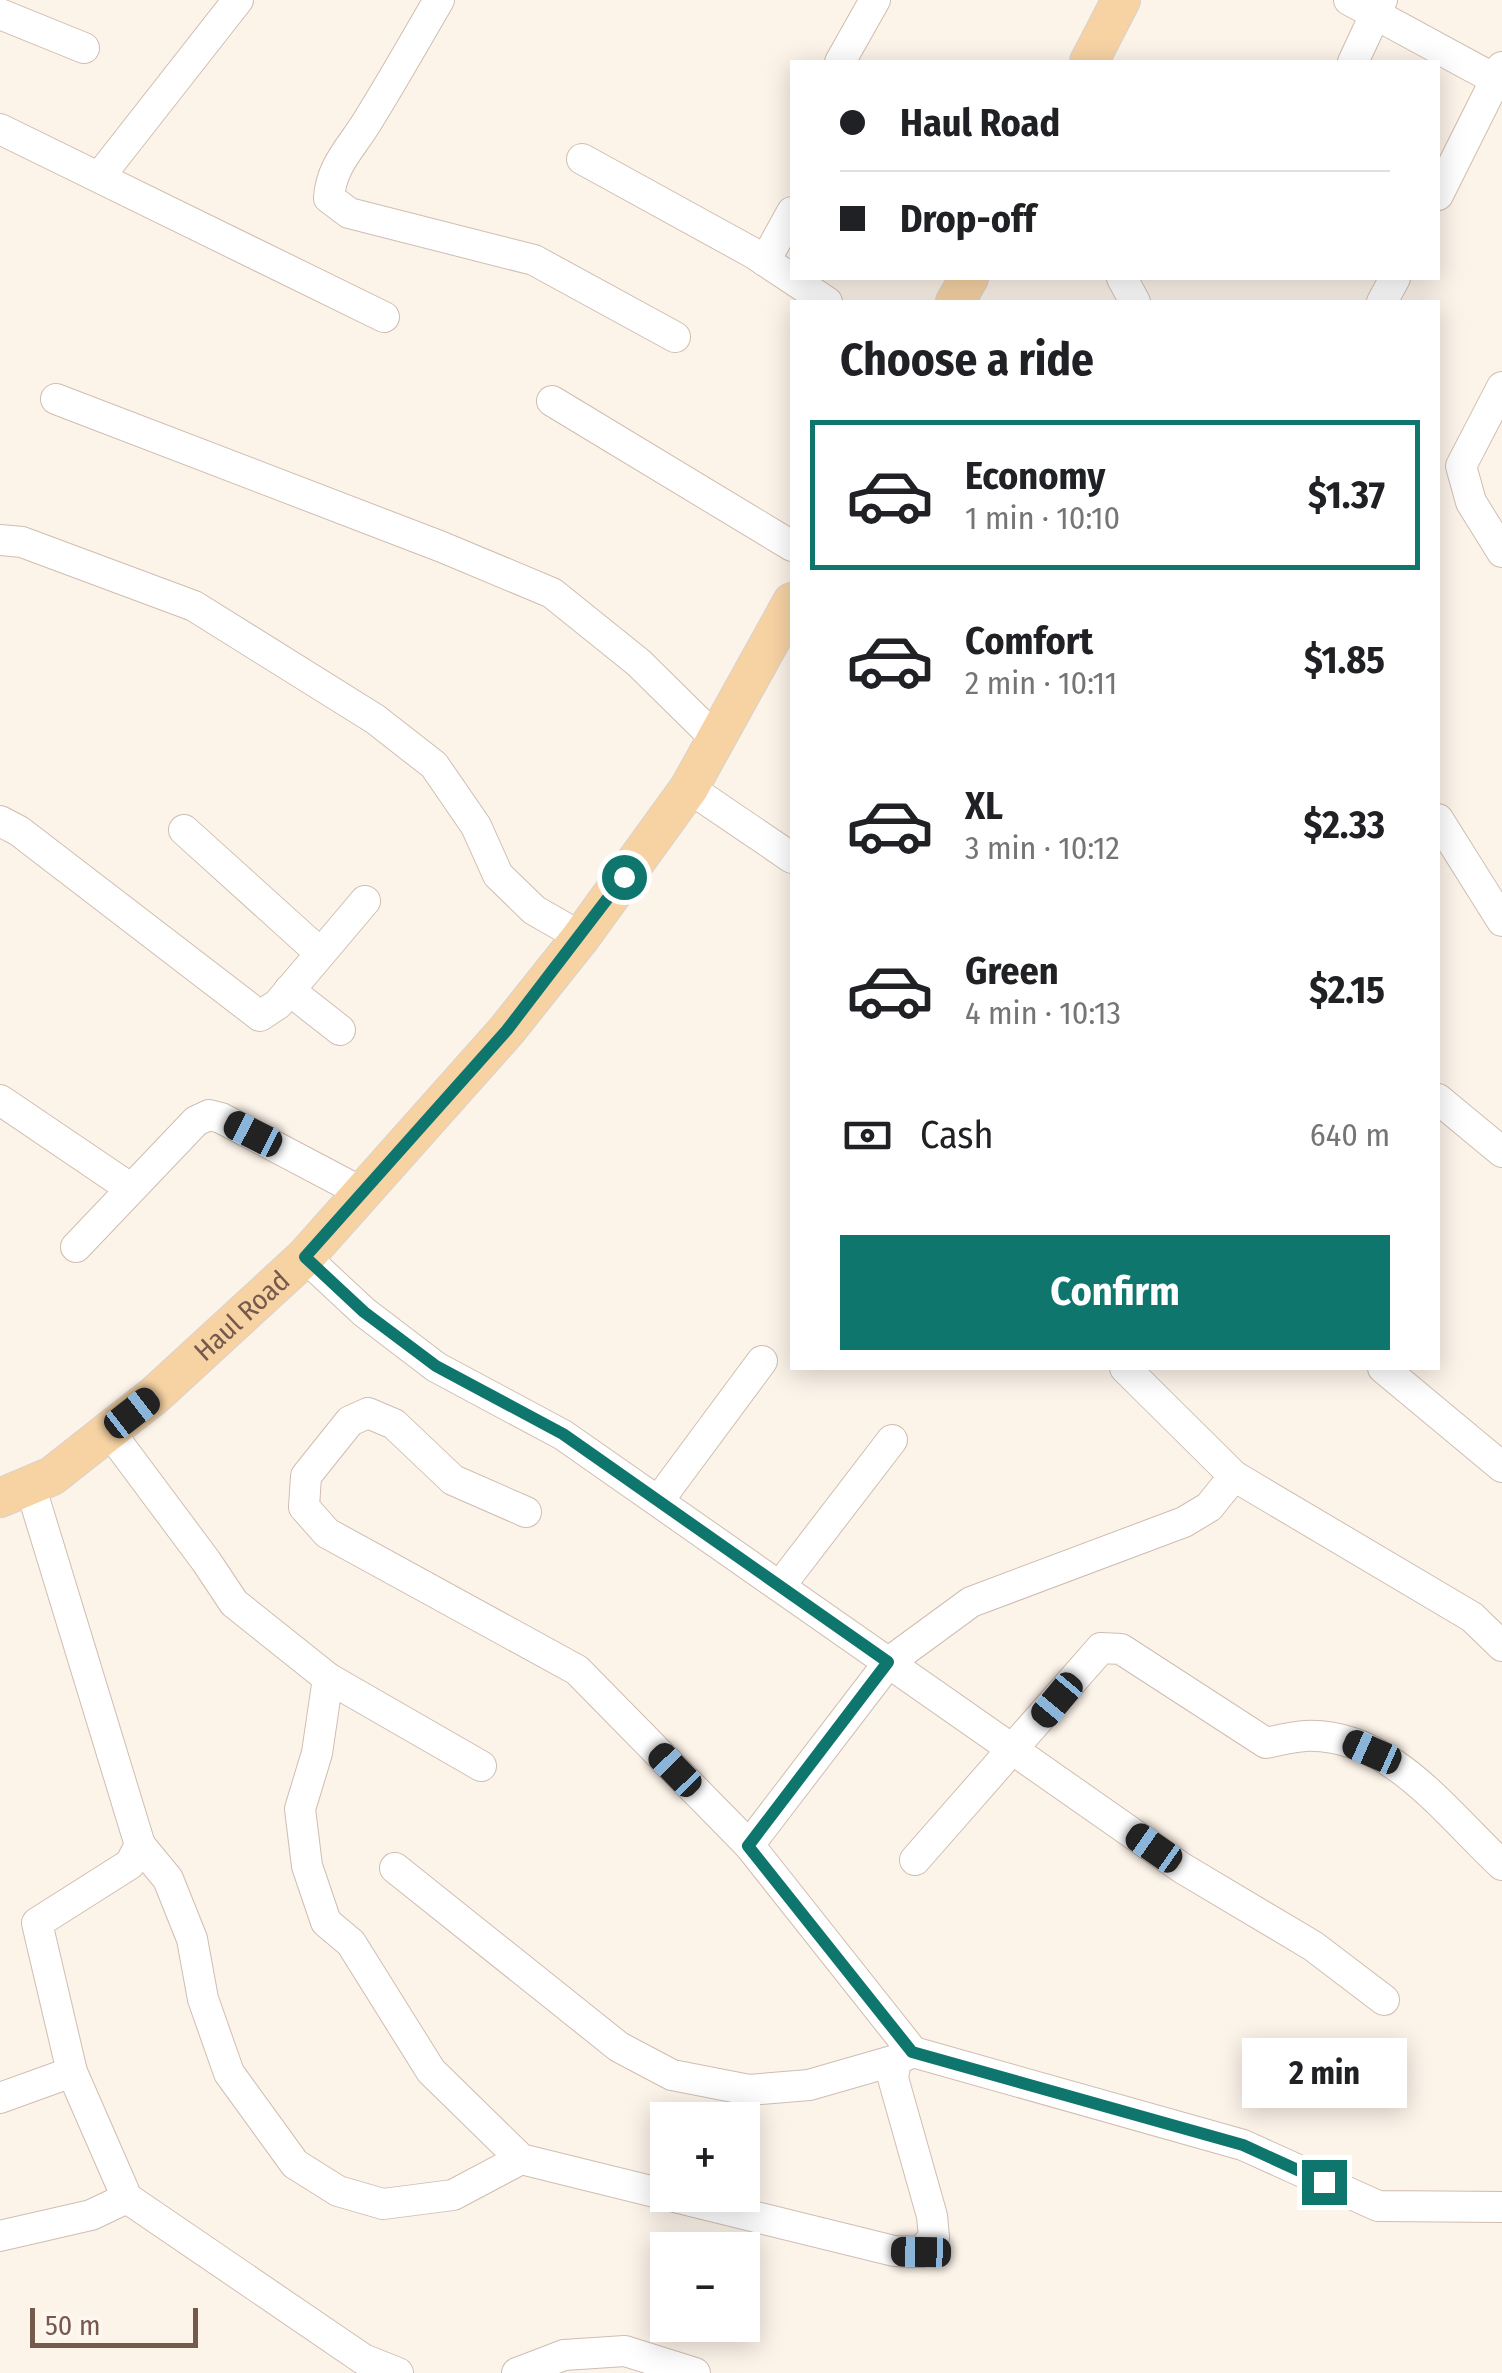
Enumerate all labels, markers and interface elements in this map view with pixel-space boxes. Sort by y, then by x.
text: Haul Road [900,100,1060,146]
text: Drop-off [900,196,1036,242]
text: Choose a ride [840,333,1094,387]
icon: car [845,450,935,540]
text: Economy [965,453,1105,499]
text: $1.37 [1308,472,1385,518]
text: 1 min · 10:10 [965,499,1120,537]
icon: car [845,615,935,705]
text: Comfort [965,618,1093,664]
text: $1.85 [1304,637,1385,683]
text: 2 min · 10:11 [965,664,1117,702]
icon: car [845,780,935,870]
text: XL [965,783,1003,829]
text: $2.33 [1304,802,1385,848]
text: 3 min · 10:12 [965,829,1120,867]
route start [602,855,647,900]
icon: car [845,945,935,1035]
text: Green [965,948,1059,994]
text: $2.15 [1309,967,1385,1013]
text: 4 min · 10:13 [965,994,1121,1032]
car [219,1107,287,1161]
icon: cash [840,1108,895,1163]
text: Cash [920,1112,994,1158]
text: 640 m [1310,1116,1390,1154]
button: Confirm [840,1235,1390,1350]
street label: Haul Road [187,1264,296,1367]
car [99,1383,165,1443]
car [1026,1667,1088,1733]
car [1338,1726,1406,1778]
car [643,1738,707,1802]
car [1121,1819,1187,1877]
callout: 2 min [1242,2037,1406,2107]
text: 2 min [1289,2054,1360,2092]
map controls [650,2102,760,2342]
button: + [650,2102,760,2212]
route end [1302,2160,1347,2205]
button: − [650,2232,760,2342]
car [891,2236,951,2268]
scale bar [30,2303,198,2348]
text: 50 m [45,2309,101,2342]

